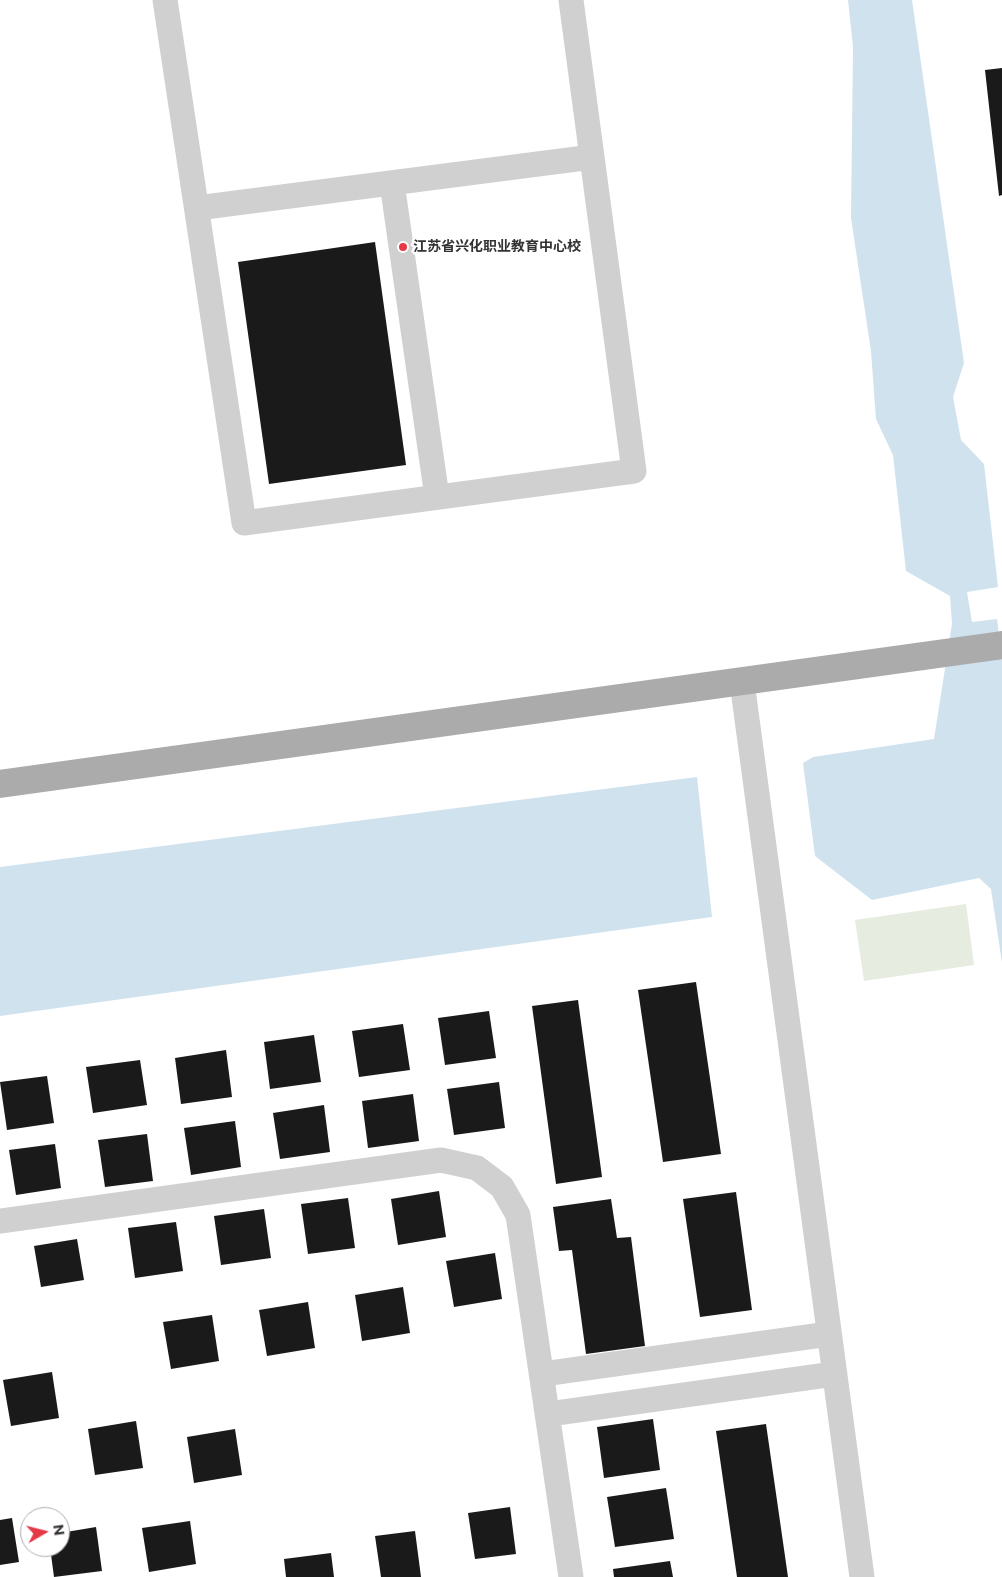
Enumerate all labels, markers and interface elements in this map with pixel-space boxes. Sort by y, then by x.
place label: 江苏省兴化职业教育中心校 [413,239,581,255]
marker: 江苏省兴化职业教育中心校 [397,241,409,253]
north arrow [20,1507,70,1557]
text: N [49,1523,69,1537]

